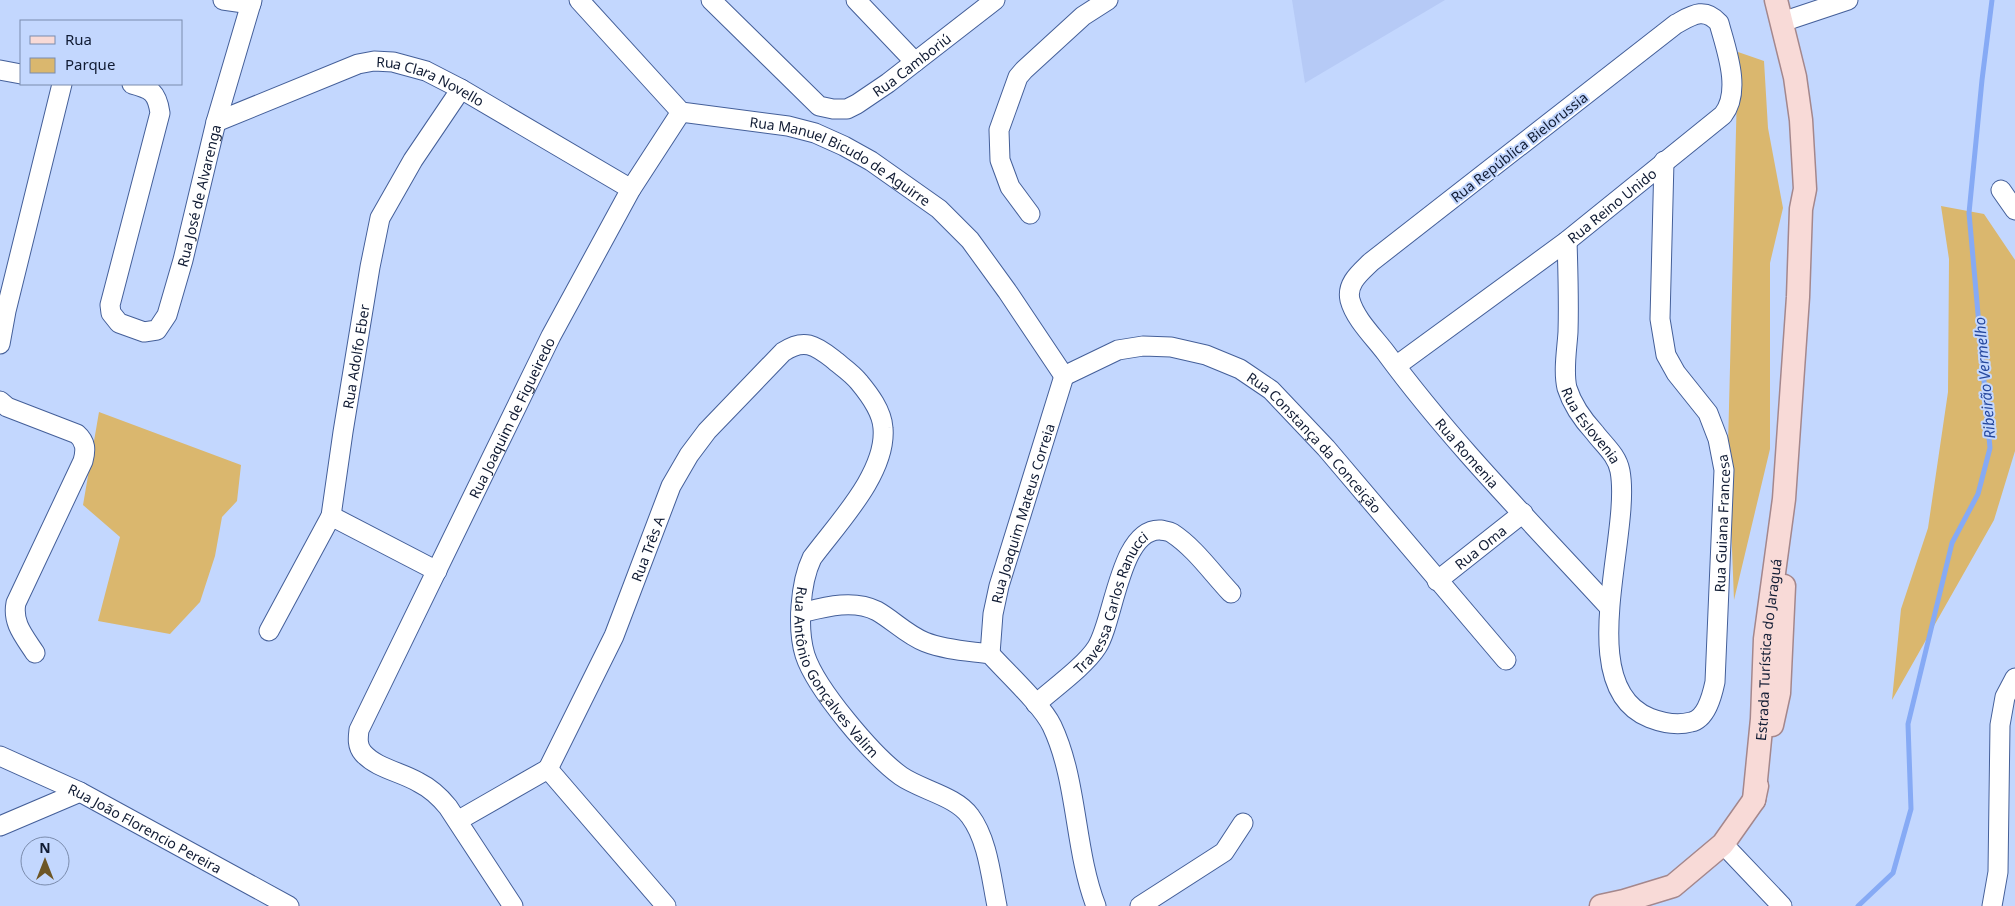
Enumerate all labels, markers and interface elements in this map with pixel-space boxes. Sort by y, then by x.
legend [20,20,182,85]
text: Rua [65,29,92,49]
street label: Rua Camboriú [868,29,954,101]
street label: Rua Clara Novello [376,52,488,110]
text: Parque [65,54,115,74]
street label: Rua República Bielorussia [1447,88,1591,206]
street label: Rua Manuel Bicudo de Aguirre [749,112,935,210]
street label: Rua José de Alvarenga [172,122,225,269]
street label: Rua Reino Unido [1563,163,1660,247]
street label: Rua Adolfo Eber [337,303,373,410]
water label: Ribeirão Vermelho [1969,316,1999,440]
street label: Rua Joaquim de Figueiredo [464,334,559,501]
street label: Rua Constança da Conceição [1243,367,1386,517]
street label: Rua Eslovenia [1558,384,1626,467]
street label: Rua Romenia [1432,414,1503,492]
street label: Rua Joaquim Mateus Correia [986,421,1058,605]
street label: Rua Guiana Francesa [1709,453,1734,593]
street label: Rua Três A [626,513,668,584]
street label: Rua Oma [1450,521,1510,573]
street label: Travessa Carlos Ranucci [1069,526,1151,678]
street label: Estrada Turística do Jaraguá [1750,557,1785,742]
street label: Rua Antônio Gonçalves Valim [791,586,884,761]
street label: Rua João Florencio Pereira [65,779,225,877]
north arrow [20,836,70,886]
text: N [39,838,51,857]

